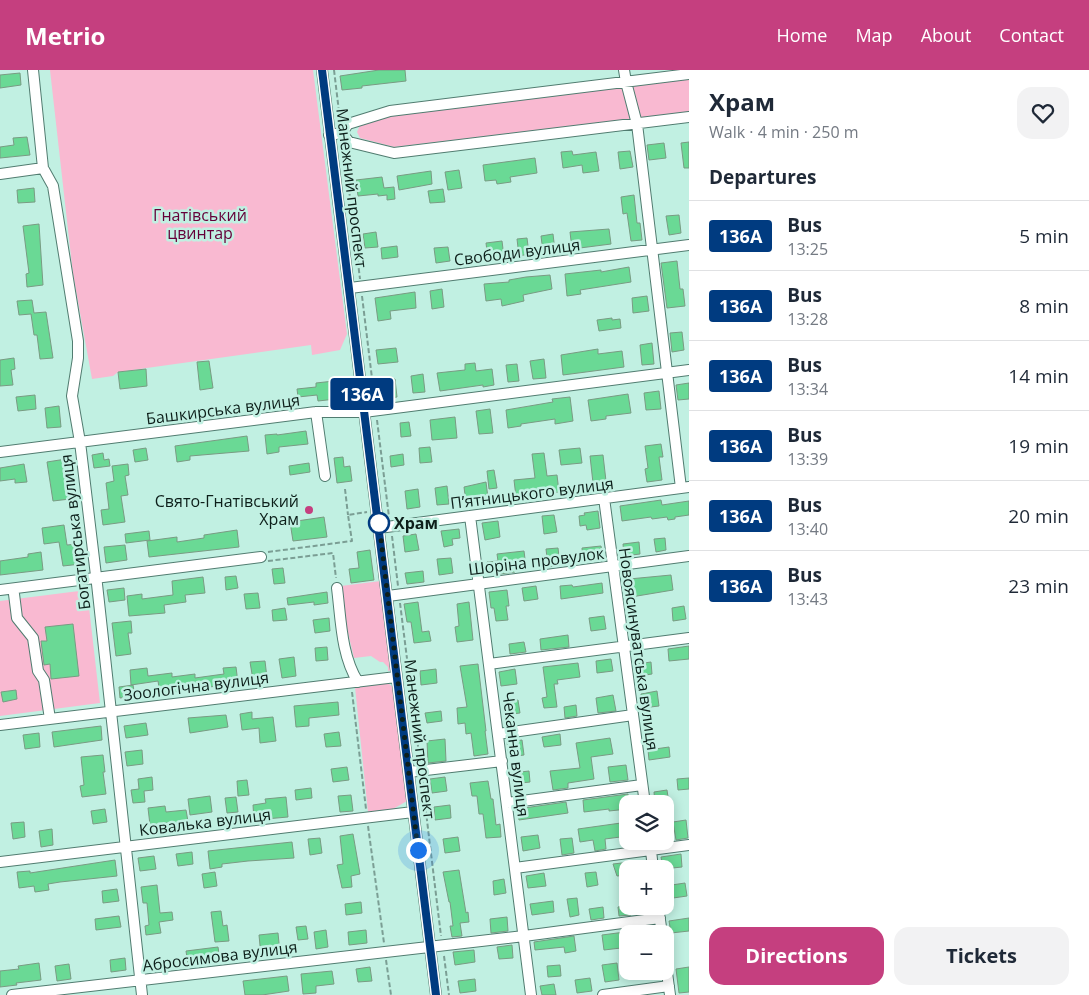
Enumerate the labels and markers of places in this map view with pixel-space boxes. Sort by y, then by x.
place label: Свято-Гнатівський Храм [155,490,299,530]
marker: Свято-Гнатівський Храм [303,504,315,516]
marker: Храм [368,512,390,534]
place label: Храм [394,512,438,534]

